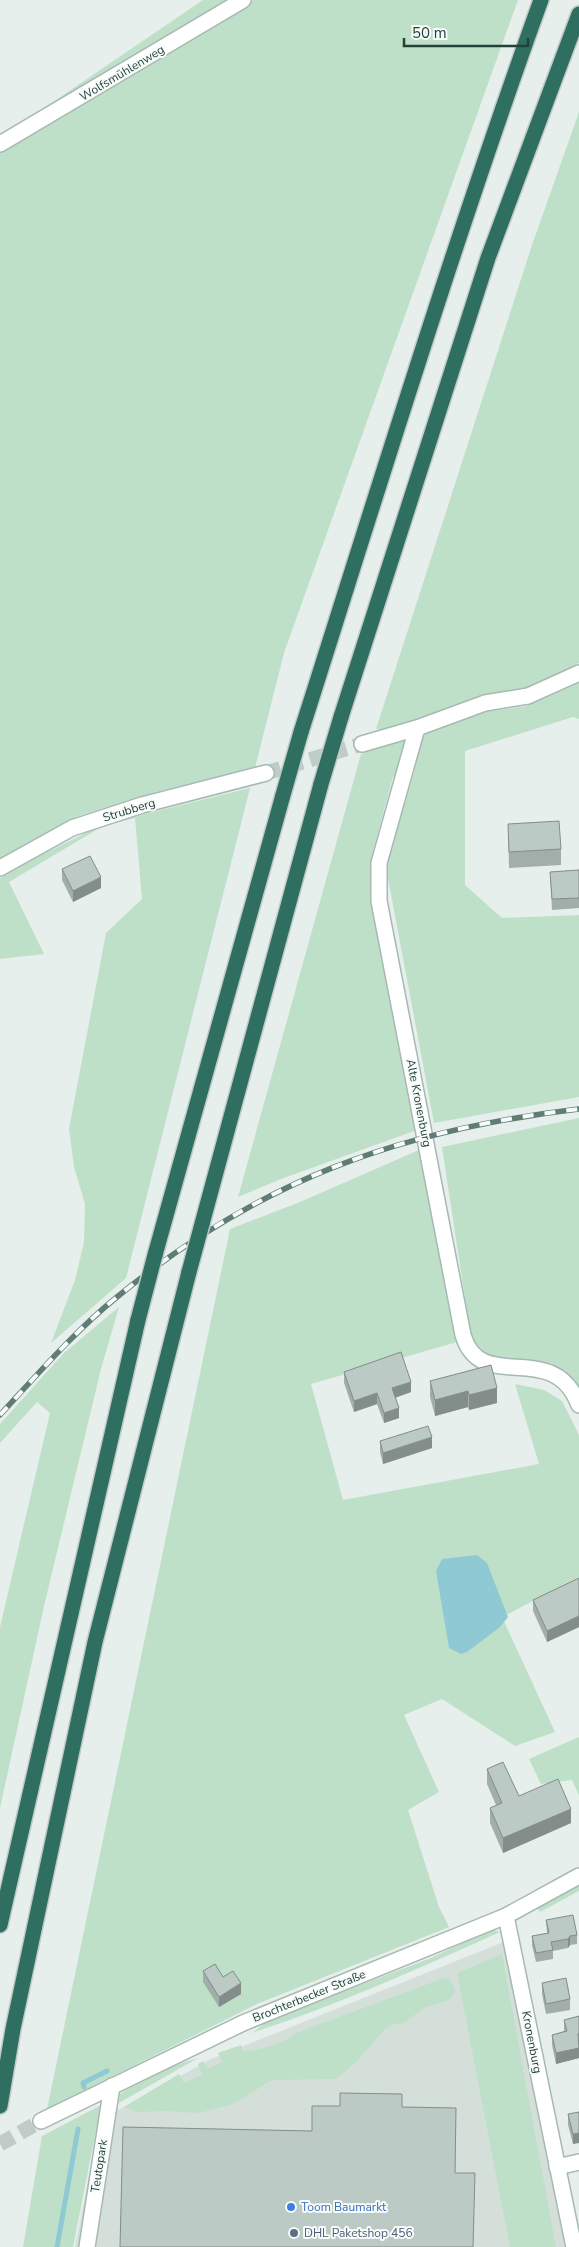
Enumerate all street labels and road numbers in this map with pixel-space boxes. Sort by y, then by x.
street label: Wolfsmühlenweg [77,41,167,105]
street label: Strubberg [101,794,157,826]
street label: Alte Kronenburg [403,1058,435,1148]
street label: Brochterbecker Straße [250,1966,368,2026]
street label: Kronenburg [518,2009,546,2075]
street label: Teutopark [87,2137,111,2194]

